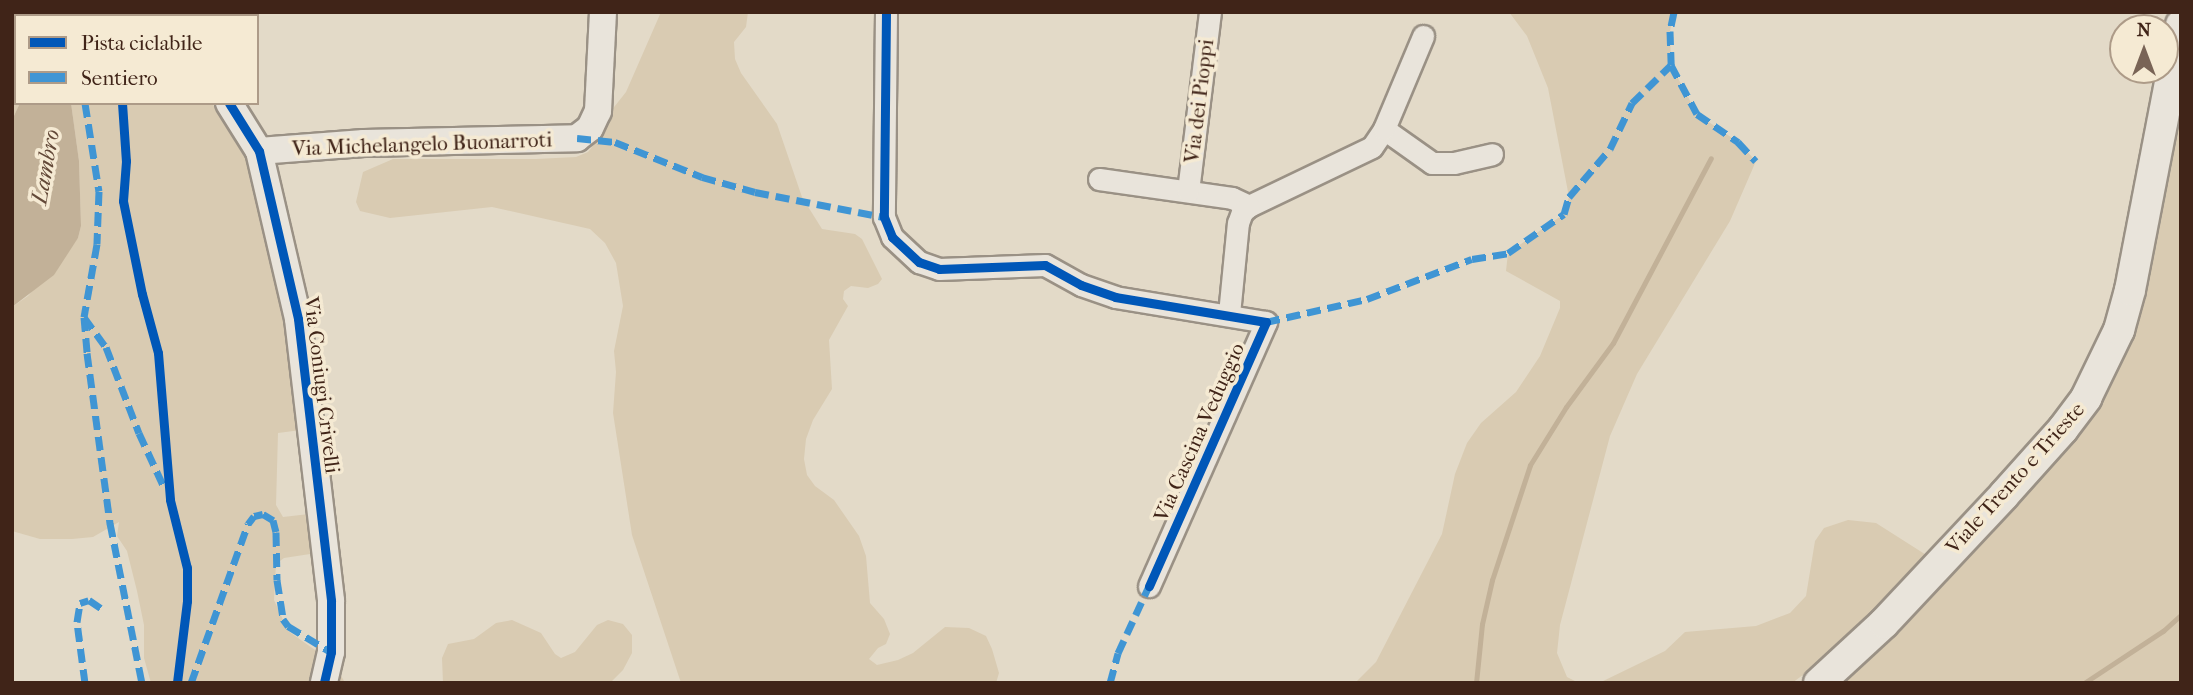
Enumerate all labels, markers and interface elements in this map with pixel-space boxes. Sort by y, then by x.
legend [14,14,259,105]
north arrow [2109,14,2179,84]
text: N [2137,19,2151,41]
text: Pista ciclabile [81,31,202,55]
street label: Via dei Pioppi [1179,38,1219,164]
text: Sentiero [81,66,158,90]
water label: Lambro [26,127,66,207]
street label: Via Michelangelo Buonarroti [291,127,553,161]
street label: Via Coniugi Crivelli [299,295,345,475]
street label: Via Cascina Veduggio [1148,339,1250,525]
street label: Viale Trento e Trieste [1940,397,2090,559]

